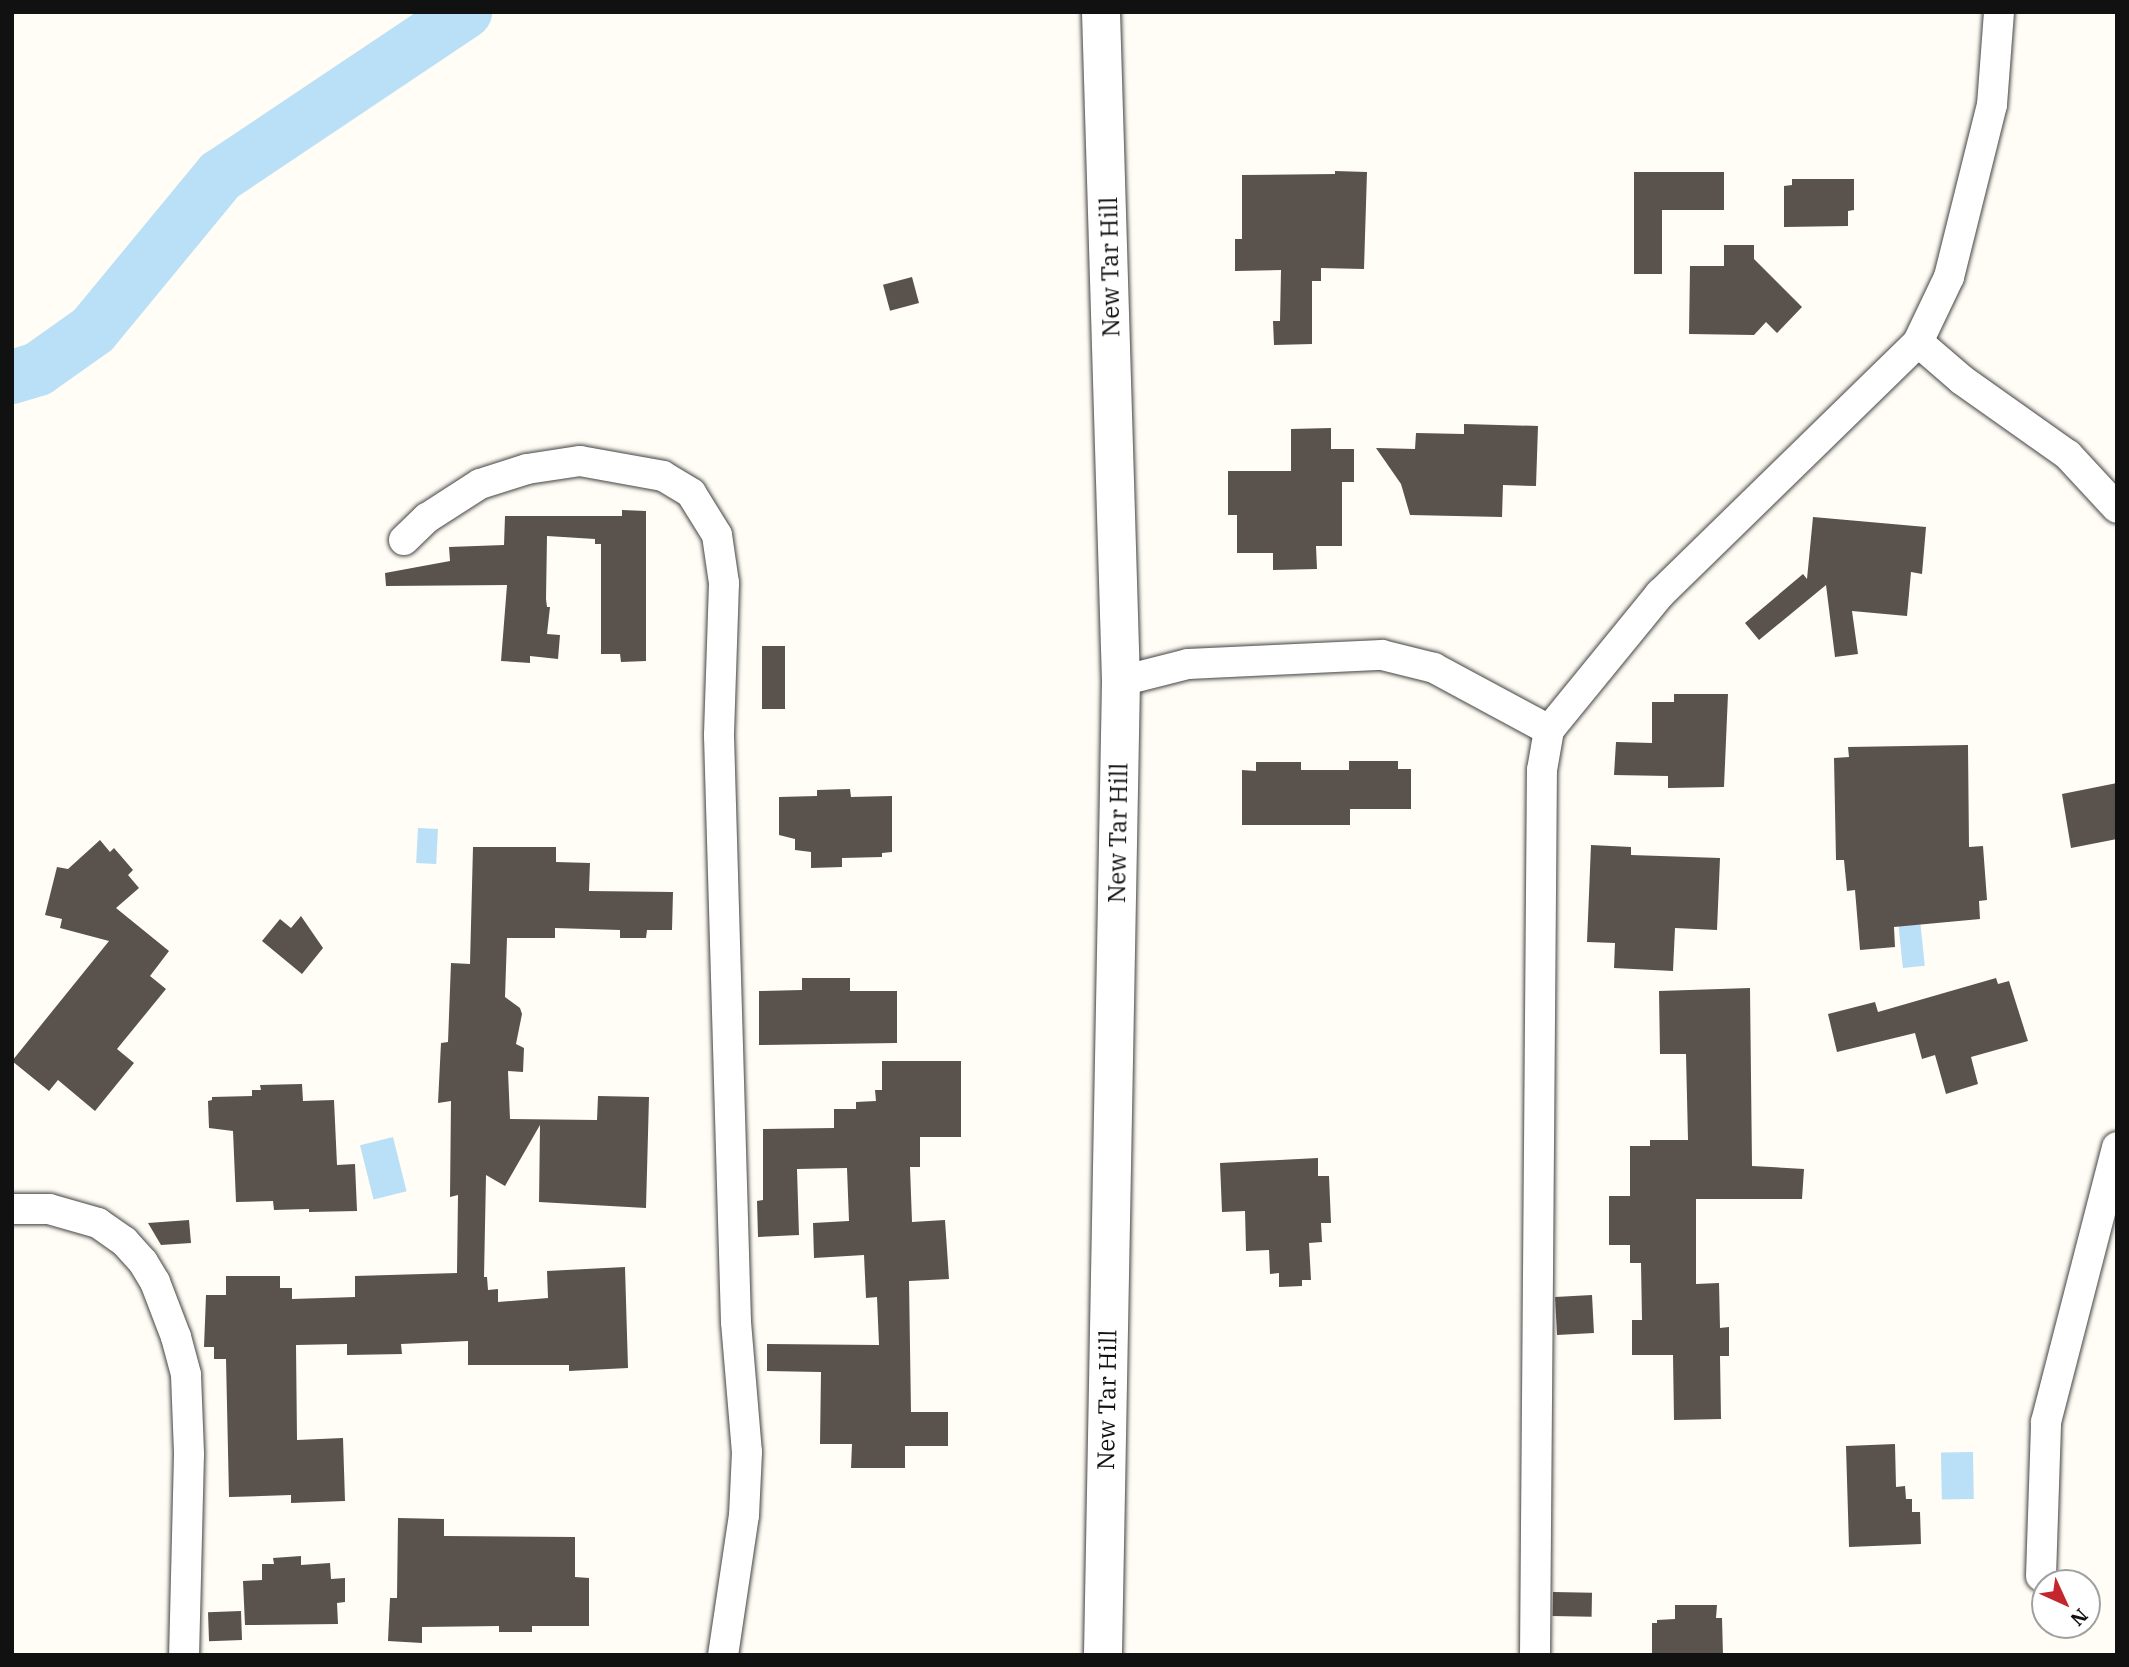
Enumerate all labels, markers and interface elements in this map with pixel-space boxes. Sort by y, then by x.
street label: New Tar Hill [1094,197,1126,337]
street label: New Tar Hill [1102,763,1134,903]
street label: New Tar Hill [1091,1330,1123,1470]
north arrow [2031,1569,2101,1639]
text: N [2066,1604,2093,1631]

